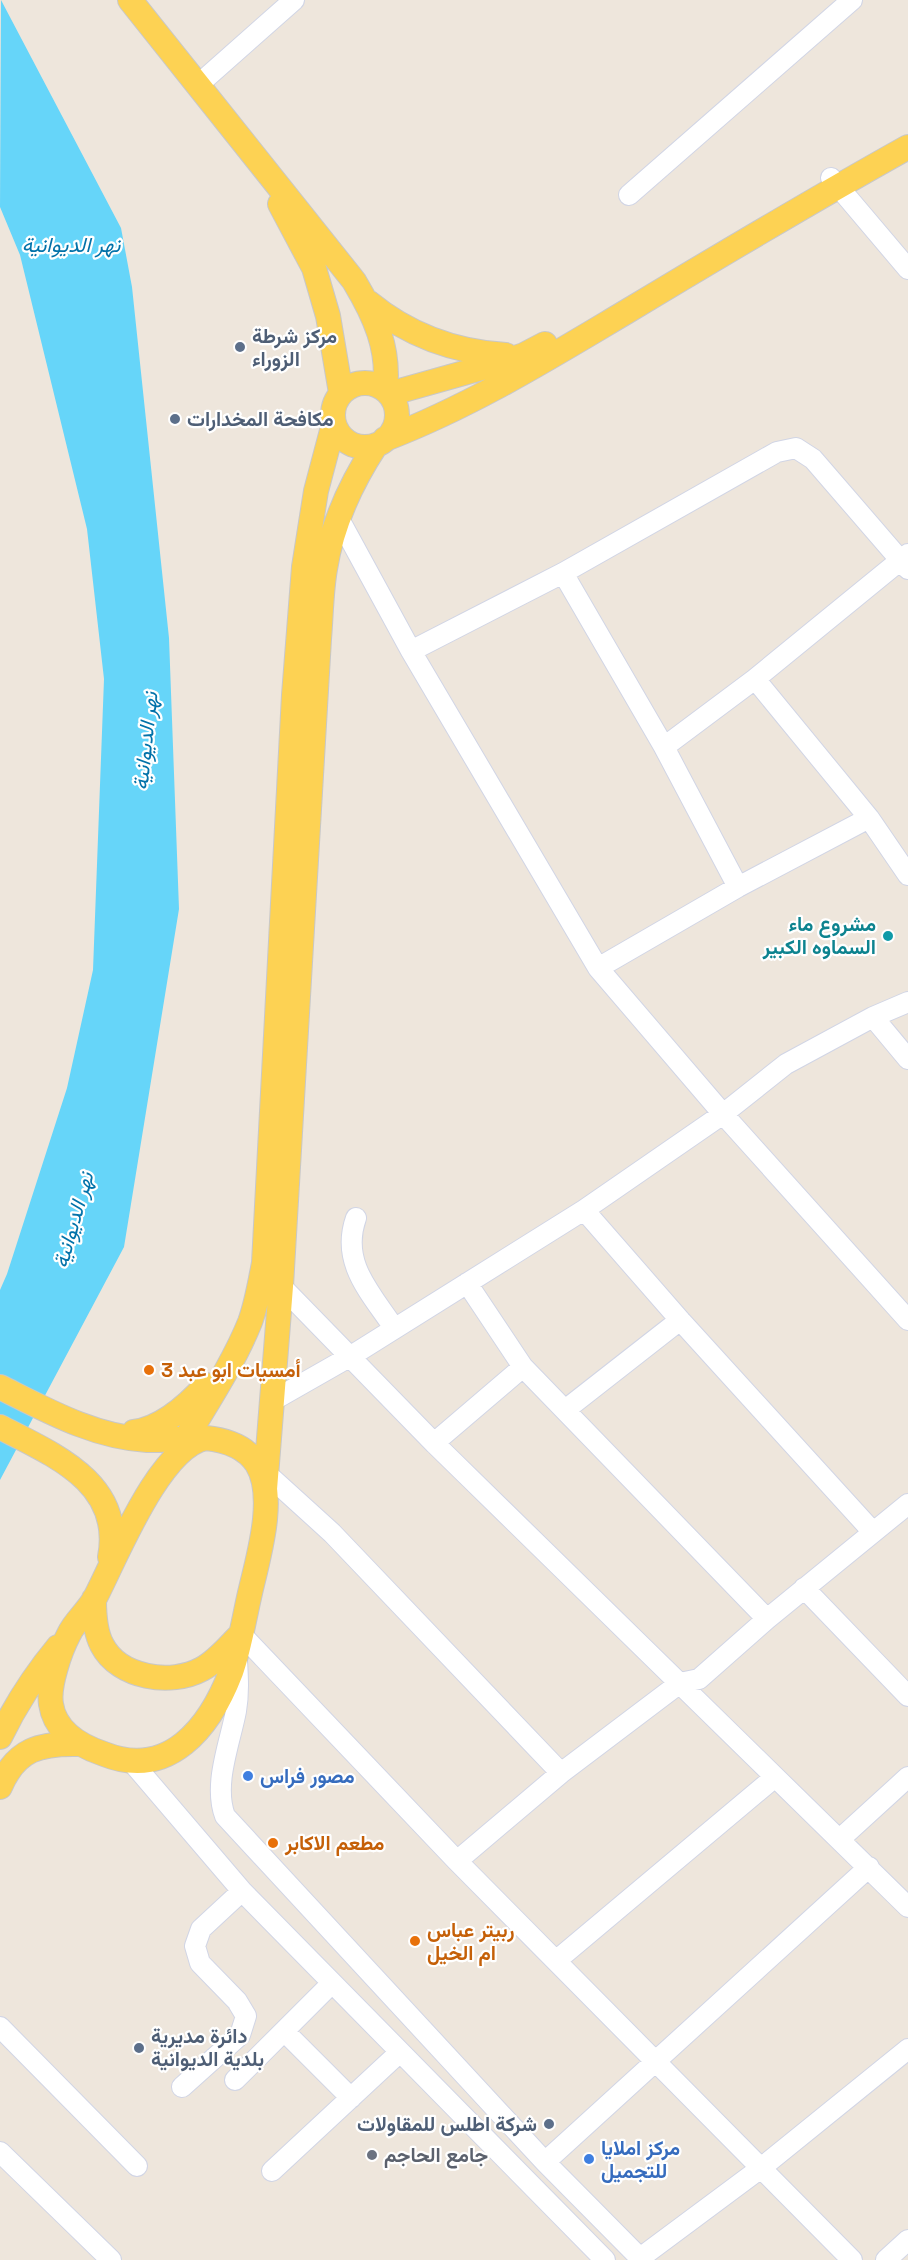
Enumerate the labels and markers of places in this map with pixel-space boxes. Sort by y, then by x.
place label: مركز شرطة الزوراء [252,323,337,372]
marker: مركز شرطة الزوراء [233,340,247,354]
place label: مكافحة المخدارات [187,406,334,432]
marker: مكافحة المخدارات [168,412,182,426]
place label: مشروع ماء السماوه الكبير [762,911,876,960]
marker: مشروع ماء السماوه الكبير [881,929,895,943]
place label: أمسيات ابو عبد 3 [161,1357,301,1383]
marker: أمسيات ابو عبد 3 [142,1363,156,1377]
place label: مصور فراس [260,1763,355,1789]
marker: مصور فراس [241,1769,255,1783]
place label: مطعم الاكابر [284,1830,384,1856]
marker: مطعم الاكابر [266,1836,280,1850]
place label: ربيتر عباس ام الخيل [427,1917,514,1966]
marker: ربيتر عباس ام الخيل [408,1934,422,1948]
place label: دائرة مديرية بلدية الديوانية [151,2023,264,2072]
marker: دائرة مديرية بلدية الديوانية [132,2041,146,2055]
place label: شركة اطلس للمقاولات [357,2111,537,2137]
marker: شركة اطلس للمقاولات [542,2117,556,2131]
place label: مركز املايا للتجميل [601,2135,680,2184]
place label: جامع الحاجم [384,2142,488,2169]
marker: جامع الحاجم [365,2148,379,2162]
marker: مركز املايا للتجميل [582,2152,596,2166]

